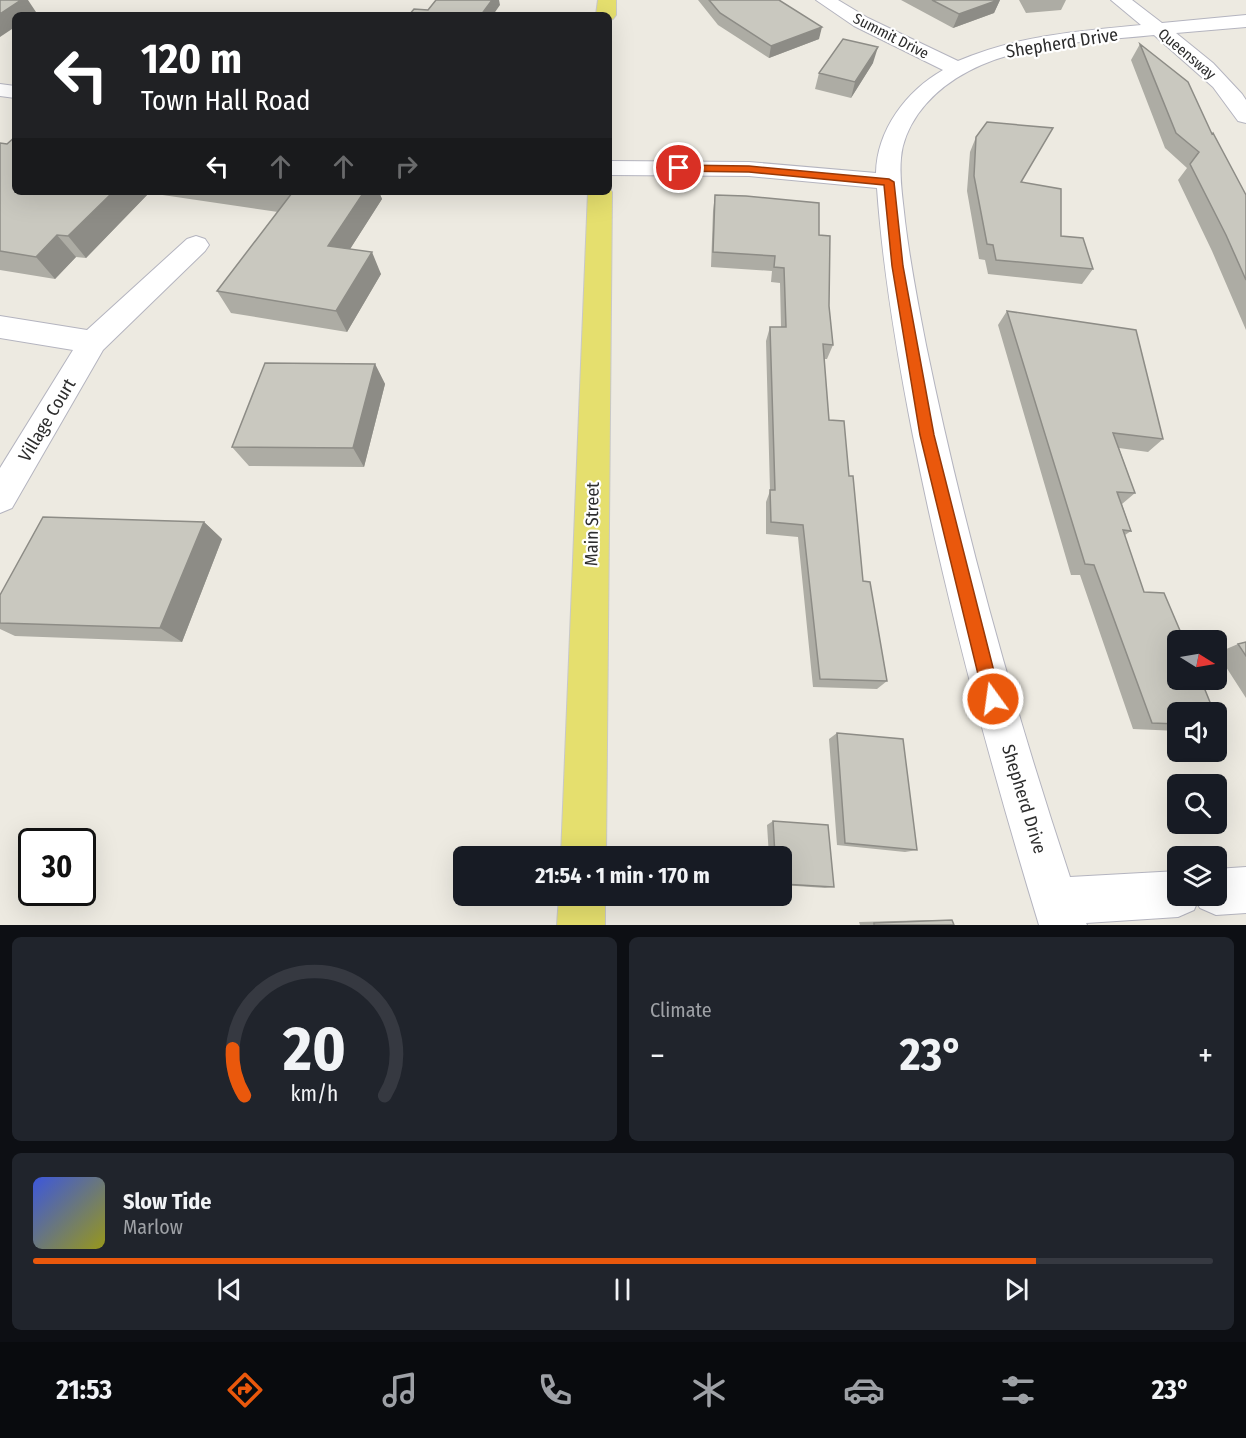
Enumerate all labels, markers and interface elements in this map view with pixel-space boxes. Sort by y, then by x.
street label: Summit Drive [850,9,932,63]
street label: Shepherd Drive [1004,23,1120,63]
street label: Queensway [1154,25,1220,84]
text: 120 m [141,34,242,84]
icon: left [42,36,120,114]
text: Town Hall Road [141,85,310,117]
pin [653,142,704,193]
icon: left [201,150,234,183]
icon: ahead [264,150,297,183]
icon: ahead [327,150,360,183]
icon: right [390,150,423,183]
icon: arrive [662,151,695,184]
street label: Village Court [14,374,80,465]
street label: Main Street [580,482,604,566]
north arrow [1167,630,1227,690]
map controls [1167,630,1227,906]
position arrow [961,667,1025,731]
button: sound [1167,702,1227,762]
street label: Shepherd Drive [997,742,1051,856]
button: search [1167,774,1227,834]
speed limit sign: 30 [18,828,96,906]
button: layers [1167,846,1227,906]
text: 21:54 · 1 min · 170 m [535,862,710,889]
text: Climate [650,998,712,1022]
text: 20 [282,1012,346,1087]
text: 23° [900,1028,963,1082]
text: − [650,1036,665,1076]
text: + [1198,1036,1213,1076]
text: km/h [291,1081,338,1107]
text: Slow Tide [123,1188,211,1215]
text: Marlow [123,1215,183,1239]
icon: previous [213,1273,246,1306]
icon: pause [606,1273,639,1306]
icon: next [1000,1273,1033,1306]
icon: directions [224,1369,266,1411]
icon: music [379,1369,421,1411]
icon: phone [534,1369,576,1411]
icon: climate [688,1369,730,1411]
icon: car [843,1369,885,1411]
icon: filters [997,1369,1039,1411]
text: 21:53 [56,1374,112,1406]
text: 23° [1152,1374,1190,1406]

